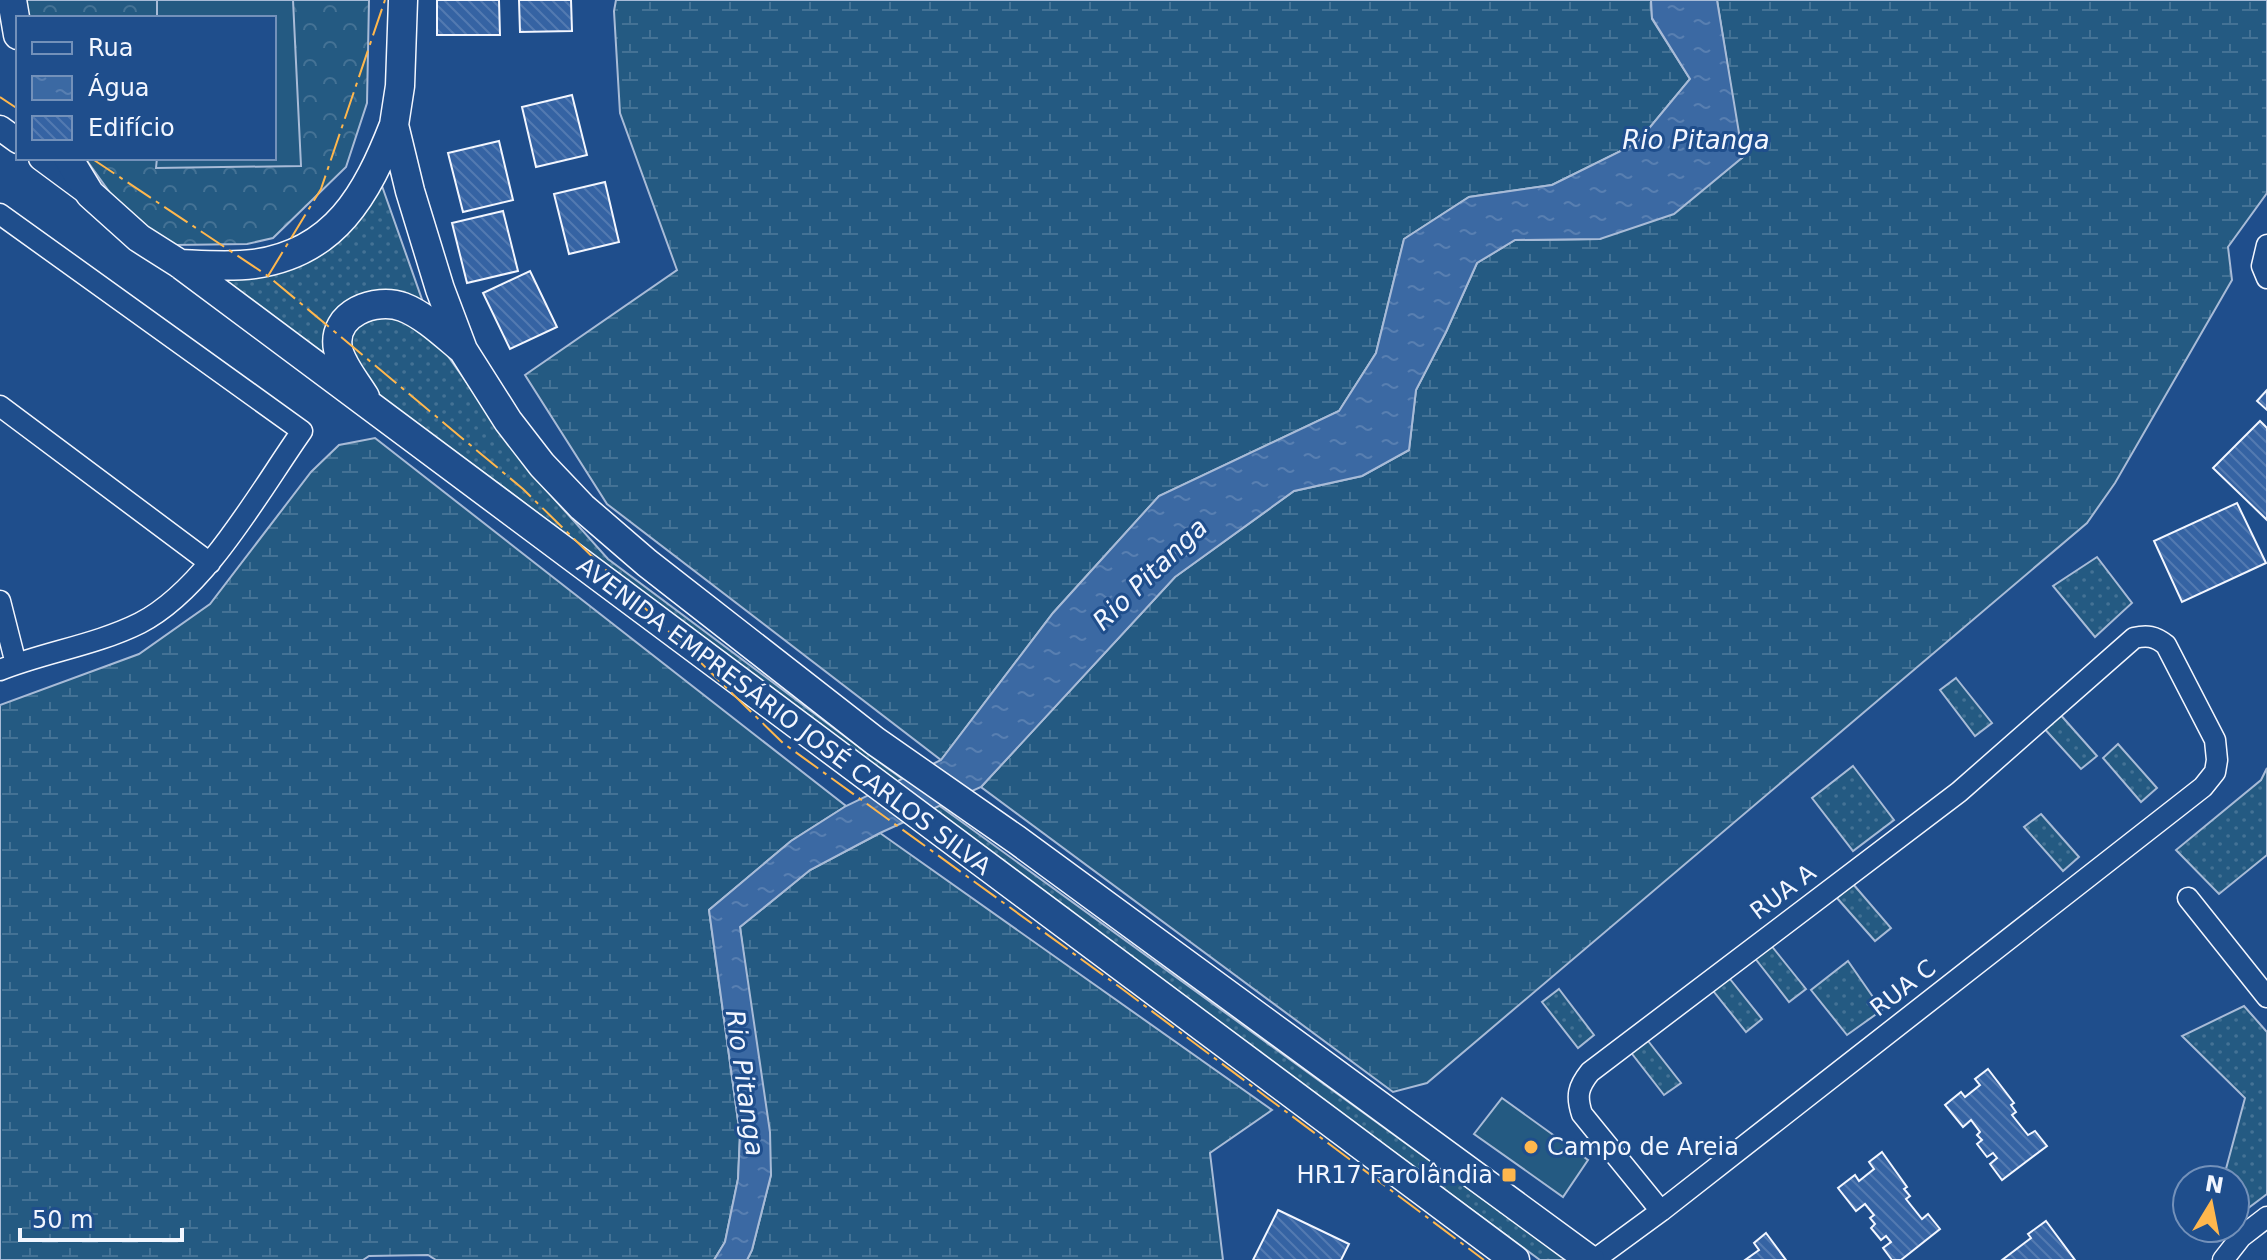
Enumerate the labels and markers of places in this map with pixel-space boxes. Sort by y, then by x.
place label: Campo de Areia [1547,1133,1739,1161]
marker: Campo de Areia [1522,1138,1540,1156]
place label: HR17 Farolândia [1297,1161,1493,1189]
marker: HR17 Farolândia [1500,1166,1518,1184]

